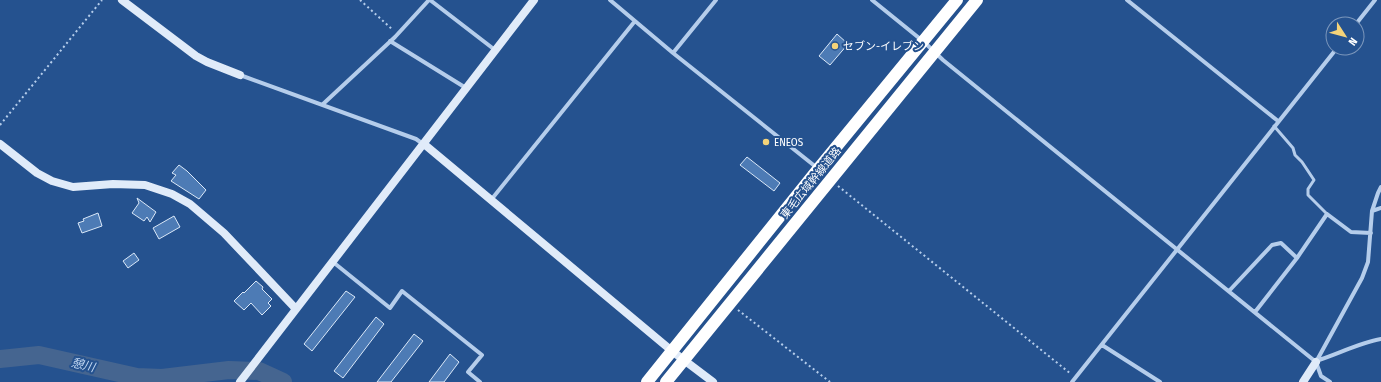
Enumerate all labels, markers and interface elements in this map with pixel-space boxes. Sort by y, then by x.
north arrow [1325,16,1365,56]
text: N [1345,35,1360,48]
place label: セブン-イレブン [843,40,924,53]
marker: セブン-イレブン [830,41,840,51]
place label: ENEOS [774,136,804,149]
marker: ENEOS [761,137,771,147]
street label: 東毛広域幹線道路 [778,145,844,221]
water label: 憩川 [70,355,98,375]

